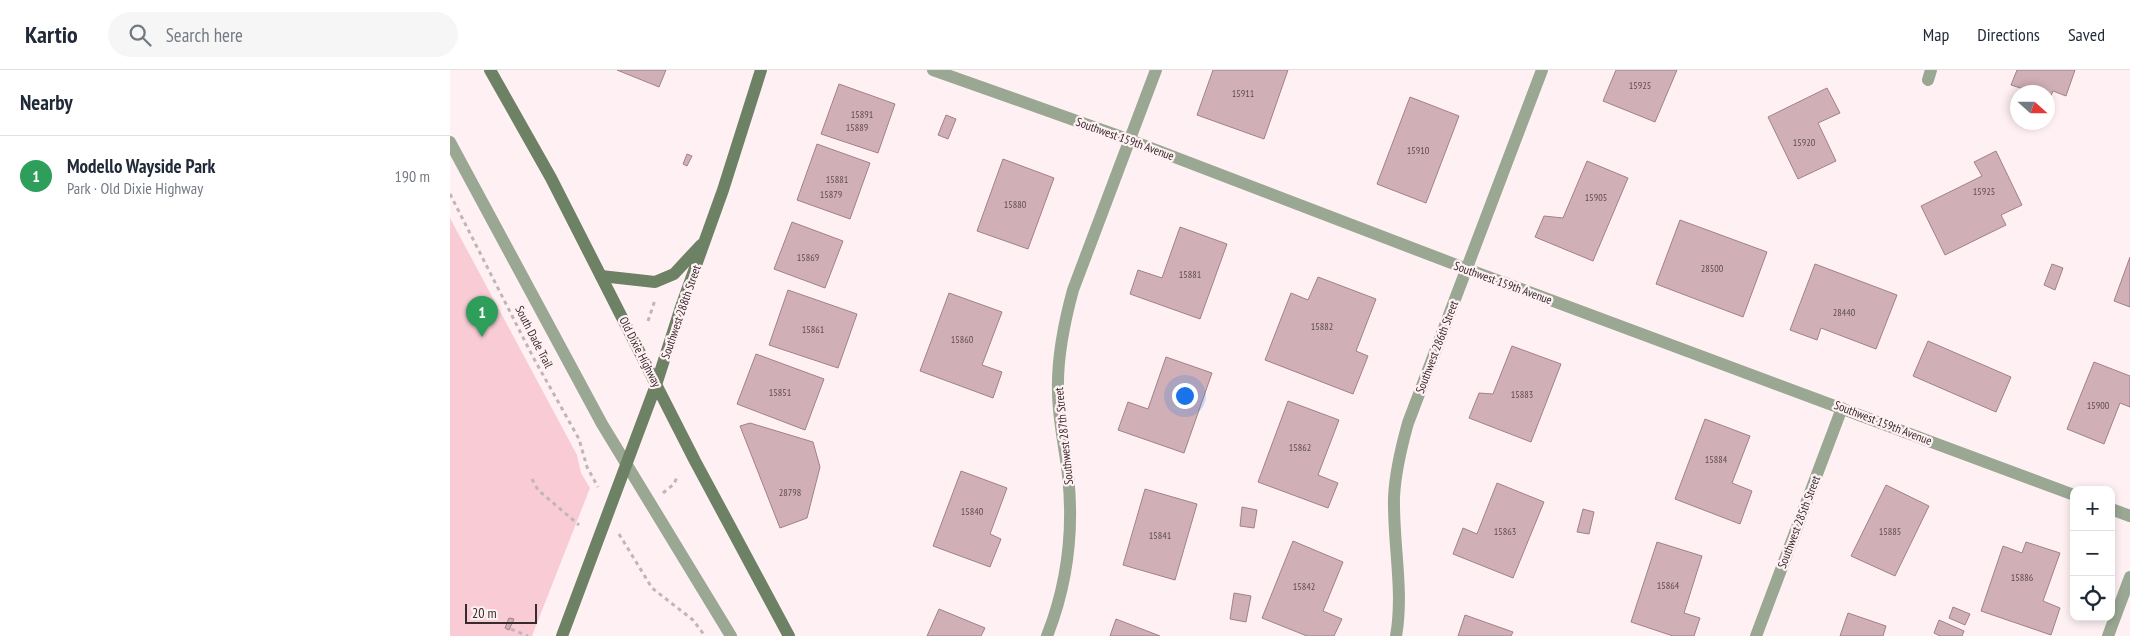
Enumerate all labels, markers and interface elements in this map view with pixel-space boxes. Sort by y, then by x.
search box [108,12,458,57]
text: Kartio [25,19,78,50]
icon: search [126,21,154,49]
text: Search here [166,23,243,47]
text: Map [1923,23,1949,46]
text: Directions [1977,23,2040,46]
text: Saved [2068,23,2105,46]
house number: 15925 [1629,79,1651,92]
north arrow [2010,85,2055,130]
house number: 15911 [1232,87,1254,100]
text: Nearby [20,89,73,116]
house number: 15891 [851,108,873,121]
street label: Southwest 159th Avenue [1074,114,1176,163]
house number: 15889 [846,121,868,134]
house number: 15920 [1793,136,1816,149]
house number: 15910 [1407,144,1430,157]
text: Modello Wayside Park [67,154,215,178]
text: 1 [32,166,40,186]
text: 190 m [395,166,430,186]
house number: 15881 [826,173,848,186]
text: Park · Old Dixie Highway [67,178,203,198]
house number: 15925 [1973,185,1995,198]
house number: 15879 [820,188,842,201]
house number: 15905 [1585,191,1607,204]
house number: 15880 [1004,198,1027,211]
house number: 15869 [797,251,819,264]
street label: Southwest 159th Avenue [1452,258,1554,307]
street label: Southwest 288th Street [657,262,704,361]
house number: 28500 [1701,262,1724,275]
house number: 15881 [1179,268,1201,281]
pin: 1 [466,296,498,337]
street label: Southwest 286th Street [1412,298,1461,395]
street label: South Dade Trail [512,303,557,371]
house number: 28440 [1833,306,1856,319]
street label: Old Dixie Highway [616,314,665,390]
house number: 15882 [1311,320,1333,333]
house number: 15861 [802,323,824,336]
house number: 15860 [951,333,974,346]
your location [1172,383,1198,409]
house number: 15851 [769,386,791,399]
street label: Southwest 287th Street [1051,386,1076,486]
house number: 15883 [1511,388,1533,401]
street label: Southwest 159th Avenue [1832,397,1934,448]
house number: 15900 [2087,399,2110,412]
house number: 15862 [1289,441,1311,454]
house number: 15884 [1705,453,1728,466]
street label: Southwest 285th Street [1774,473,1823,570]
house number: 28798 [779,486,801,499]
map controls [2070,486,2115,621]
button: + [2070,486,2115,531]
house number: 15840 [961,505,984,518]
house number: 15863 [1494,525,1516,538]
house number: 15885 [1879,525,1901,538]
house number: 15841 [1149,529,1171,542]
button: − [2070,531,2115,576]
house number: 15886 [2011,571,2034,584]
button: locate [2070,576,2115,621]
house number: 15864 [1657,579,1680,592]
house number: 15842 [1293,580,1315,593]
scale bar [465,601,538,624]
text: 20 m [472,604,497,622]

